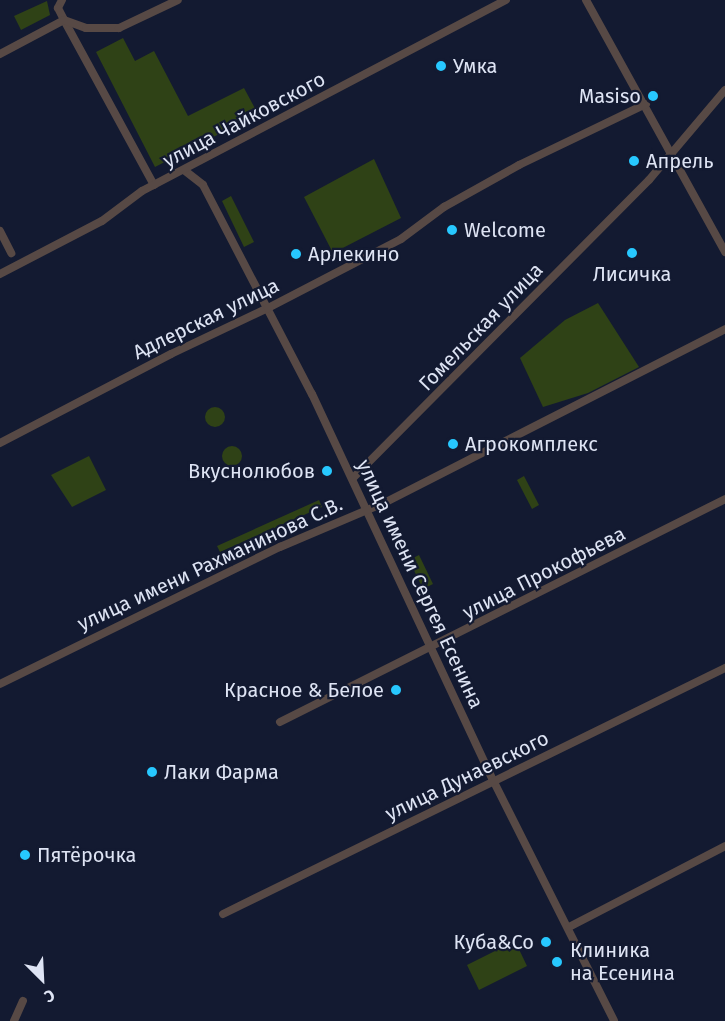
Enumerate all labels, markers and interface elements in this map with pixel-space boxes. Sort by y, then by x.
place label: Умка [453,54,497,78]
marker: Умка [434,59,448,73]
street label: улица Чайковского [159,67,329,173]
place label: Masiso [579,84,641,108]
marker: Masiso [646,89,660,103]
place label: Апрель [646,149,714,173]
marker: Апрель [627,154,641,168]
place label: Welcome [464,218,546,242]
marker: Welcome [445,223,459,237]
place label: Арлекино [308,242,399,266]
marker: Лисичка [625,246,639,260]
marker: Арлекино [289,247,303,261]
street label: Гомельская улица [414,258,548,396]
place label: Лисичка [593,262,671,286]
street label: Адлерская улица [129,273,283,365]
place label: Агрокомплекс [465,432,598,456]
marker: Агрокомплекс [446,437,460,451]
street label: улица имени Сергея Есенина [352,456,488,712]
place label: Вкуснолюбов [188,459,315,483]
marker: Вкуснолюбов [320,464,334,478]
street label: улица имени Рахманинова С.В. [74,492,346,636]
street label: улица Прокофьева [459,522,629,624]
place label: Красное & Белое [224,678,384,702]
marker: Красное & Белое [389,683,403,697]
street label: улица Дунаевского [381,726,553,826]
place label: Лаки Фарма [164,760,279,784]
marker: Лаки Фарма [145,765,159,779]
place label: Пятёрочка [37,843,136,867]
marker: Пятёрочка [18,848,32,862]
place label: Куба&Co [454,930,534,954]
marker: Куба&Co [539,935,553,949]
place label: Клиника на Есенина [570,939,675,986]
north arrow [12,949,72,1009]
marker: Клиника на Есенина [548,953,566,971]
text: С [41,985,58,1006]

